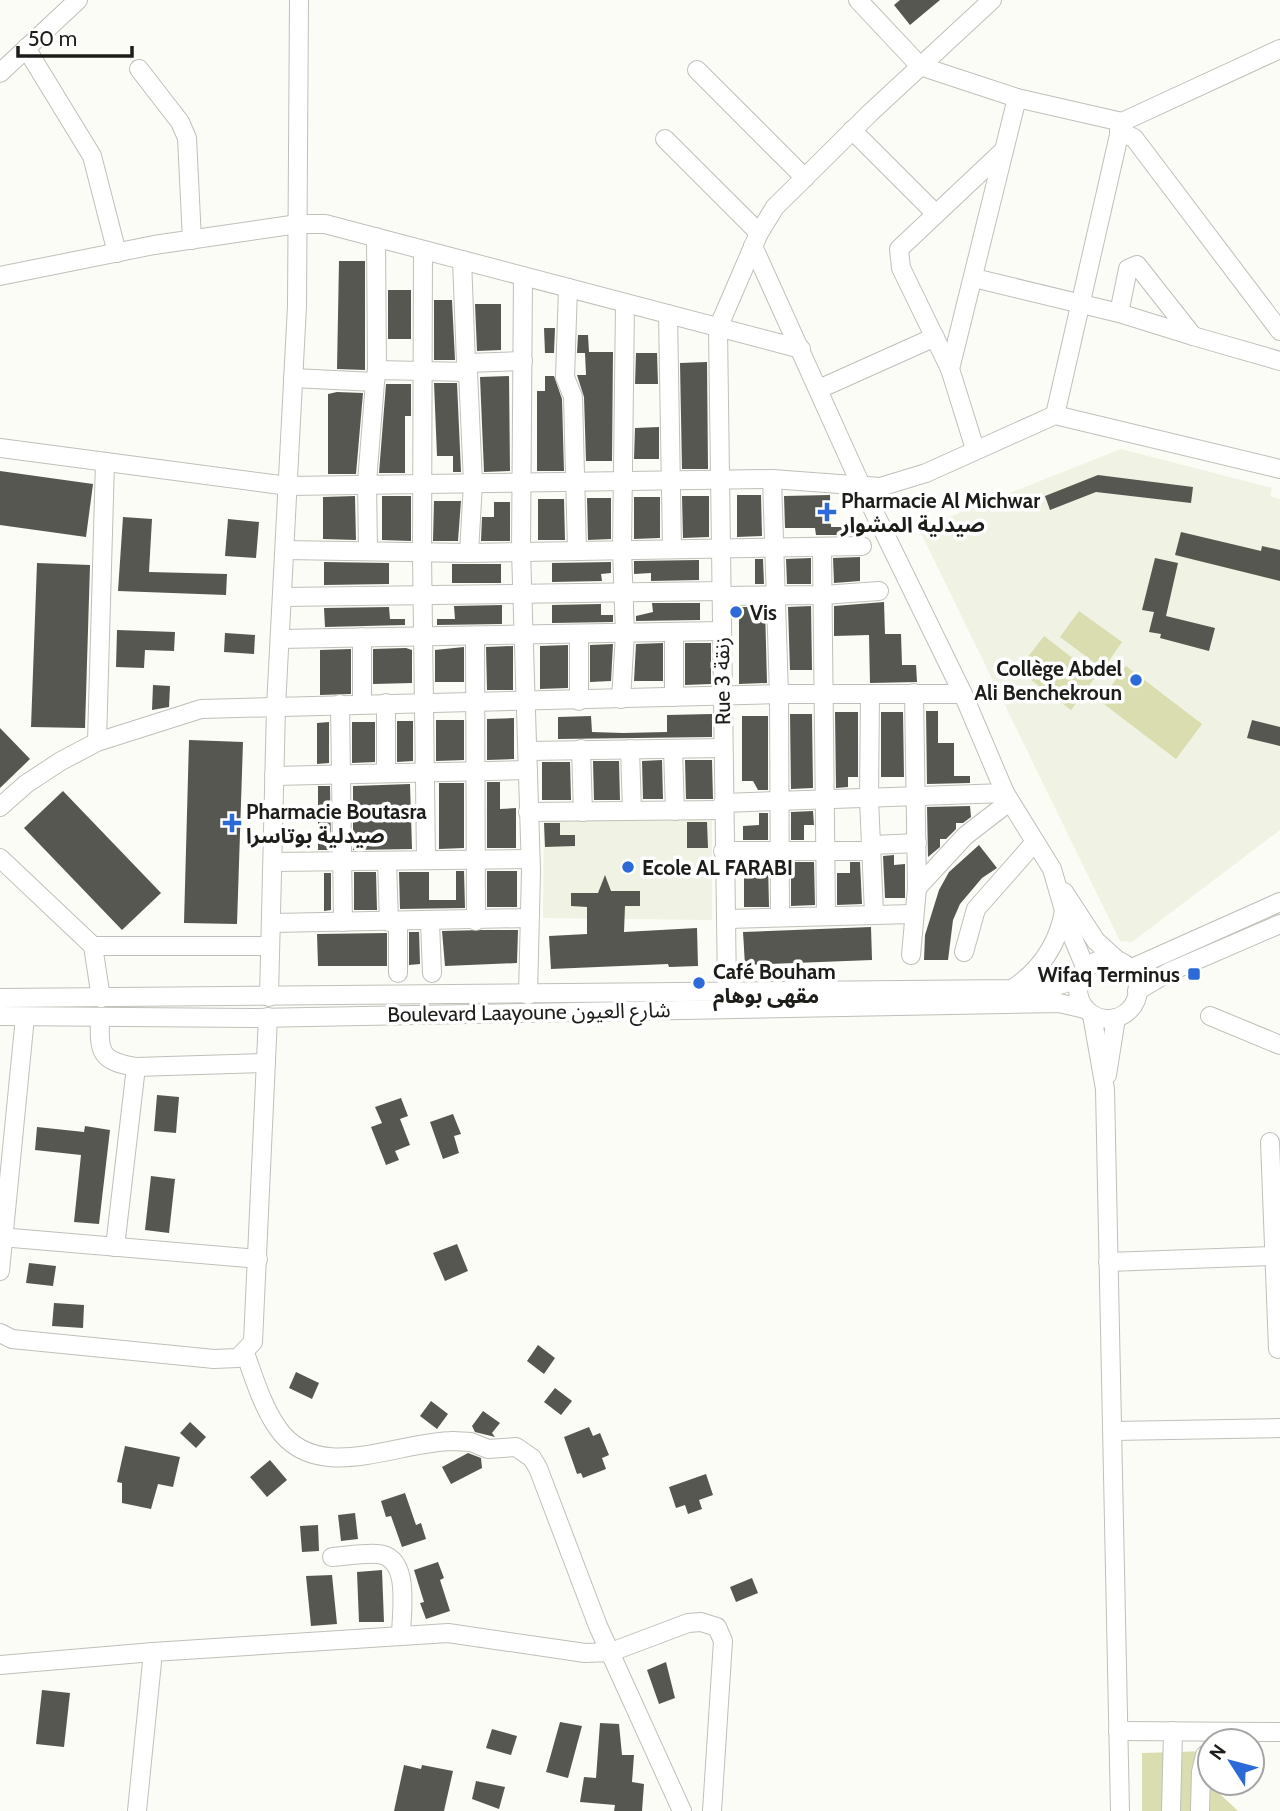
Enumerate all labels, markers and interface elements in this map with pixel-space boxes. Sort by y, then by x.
scale bar [18,14,131,58]
text: 50 m [28,26,77,51]
place label: Pharmacie Al Michwar صيدلية المشوار [840,488,1040,537]
marker: Pharmacie Al Michwar صيدلية المشوار [819,504,835,520]
place label: Vis [750,600,777,625]
marker: Vis [728,604,744,620]
street label: Rue 3 زنقة [709,637,735,725]
place label: Collège Abdel Ali Benchekroun [974,656,1122,705]
marker: Collège Abdel Ali Benchekroun [1128,672,1144,688]
place label: Pharmacie Boutasra صيدلية بوتاسرا [246,799,427,848]
marker: Pharmacie Boutasra صيدلية بوتاسرا [224,815,240,831]
place label: Ecole AL FARABI [642,855,793,880]
marker: Ecole AL FARABI [620,859,636,875]
place label: Café Bouham مقهى بوهام [713,959,836,1012]
place label: Wifaq Terminus [1037,962,1180,987]
marker: Wifaq Terminus [1186,966,1202,982]
marker: Café Bouham مقهى بوهام [691,975,707,991]
street label: Boulevard Laayoune شارع العيون [387,997,671,1030]
north arrow [1196,1727,1266,1797]
text: N [1204,1740,1231,1764]

